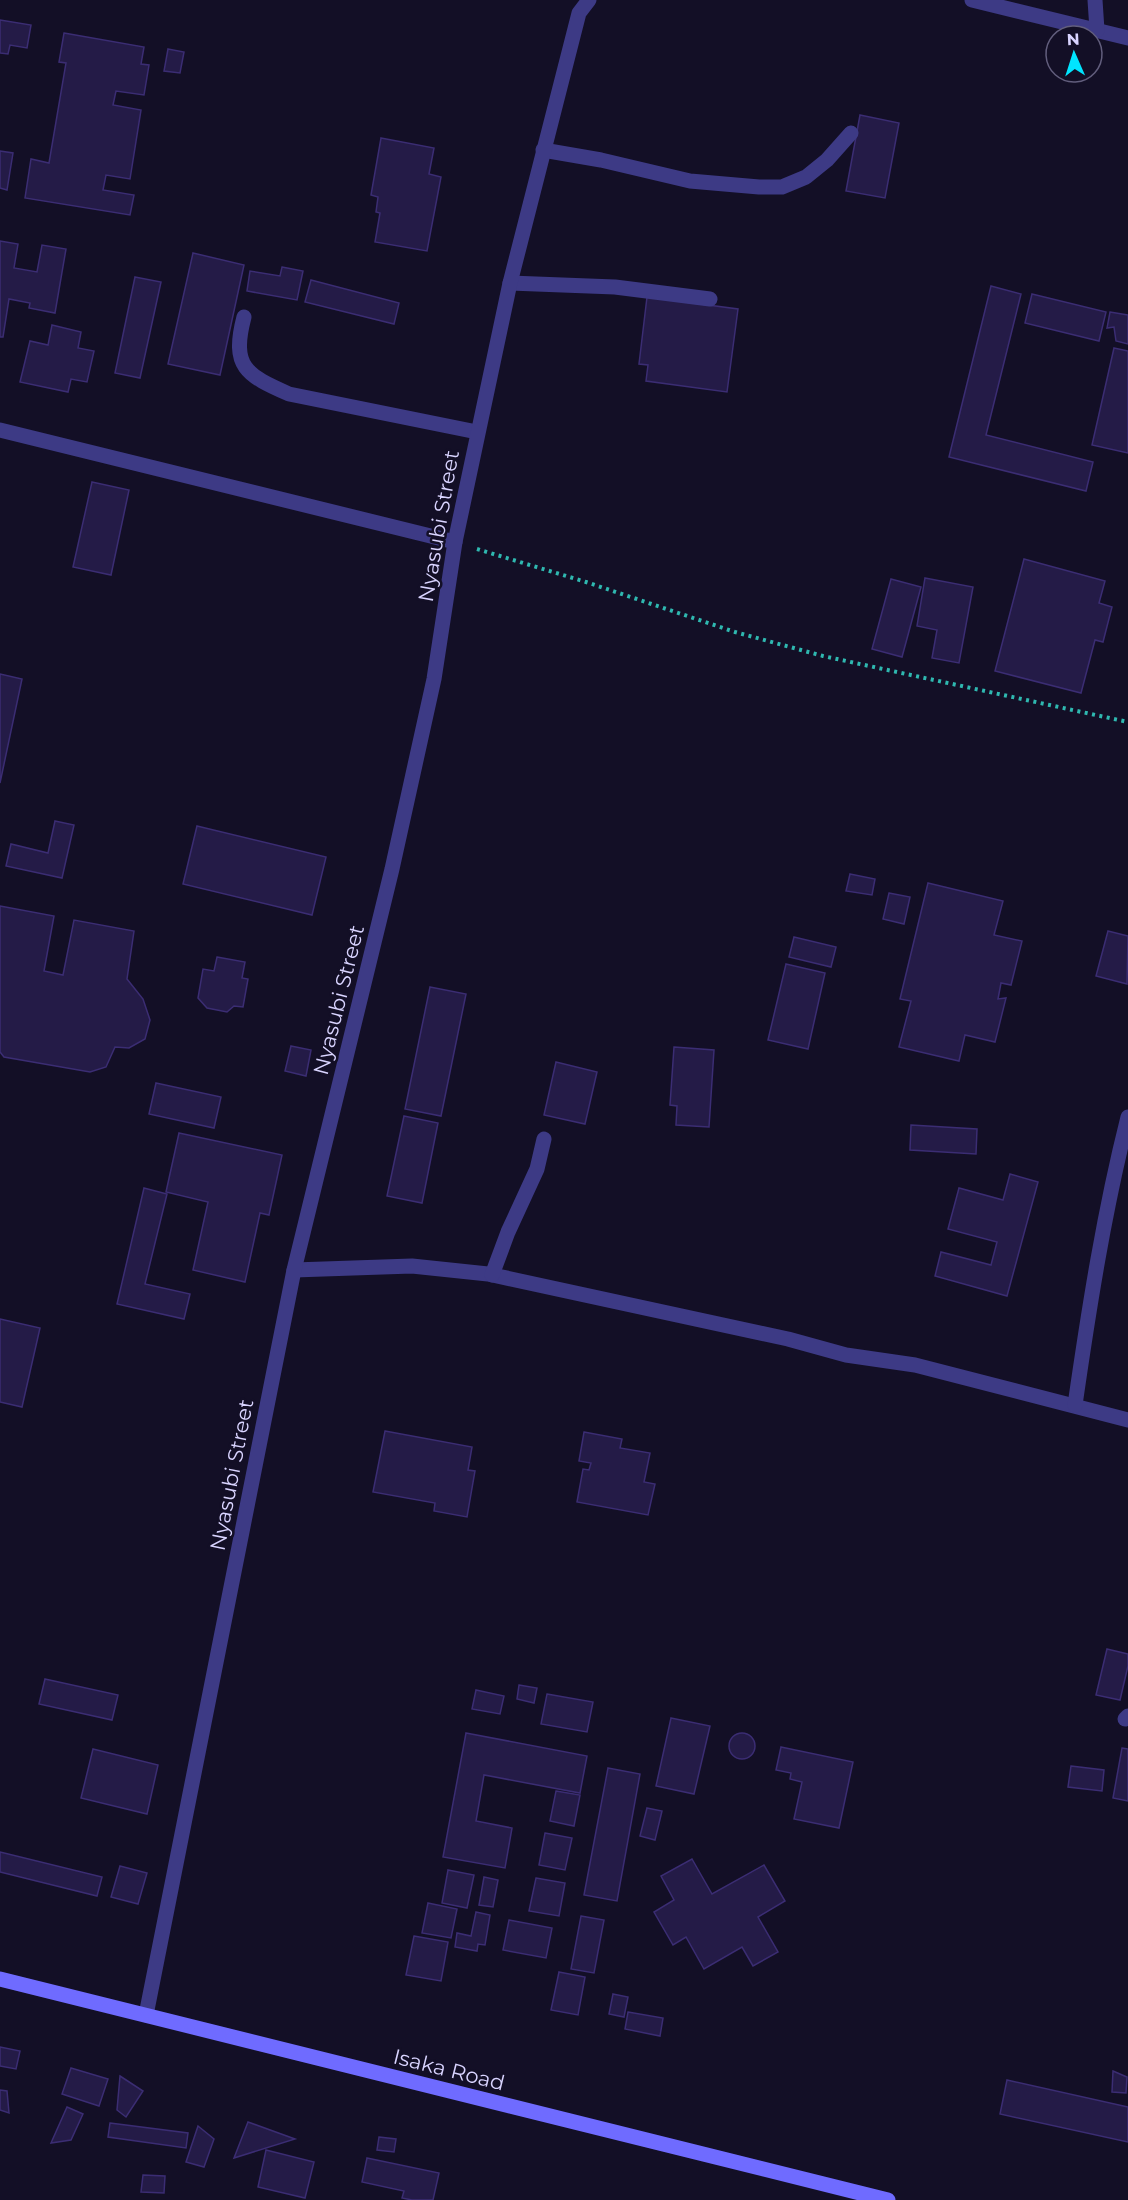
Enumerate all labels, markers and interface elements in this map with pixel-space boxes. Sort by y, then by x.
north arrow [1044,24,1104,84]
text: N [1066,30,1080,49]
street label: Nyasubi Street [413,448,464,604]
street label: Nyasubi Street [308,922,369,1077]
street label: Nyasubi Street [205,1397,258,1553]
street label: Isaka Road [391,2044,508,2095]

